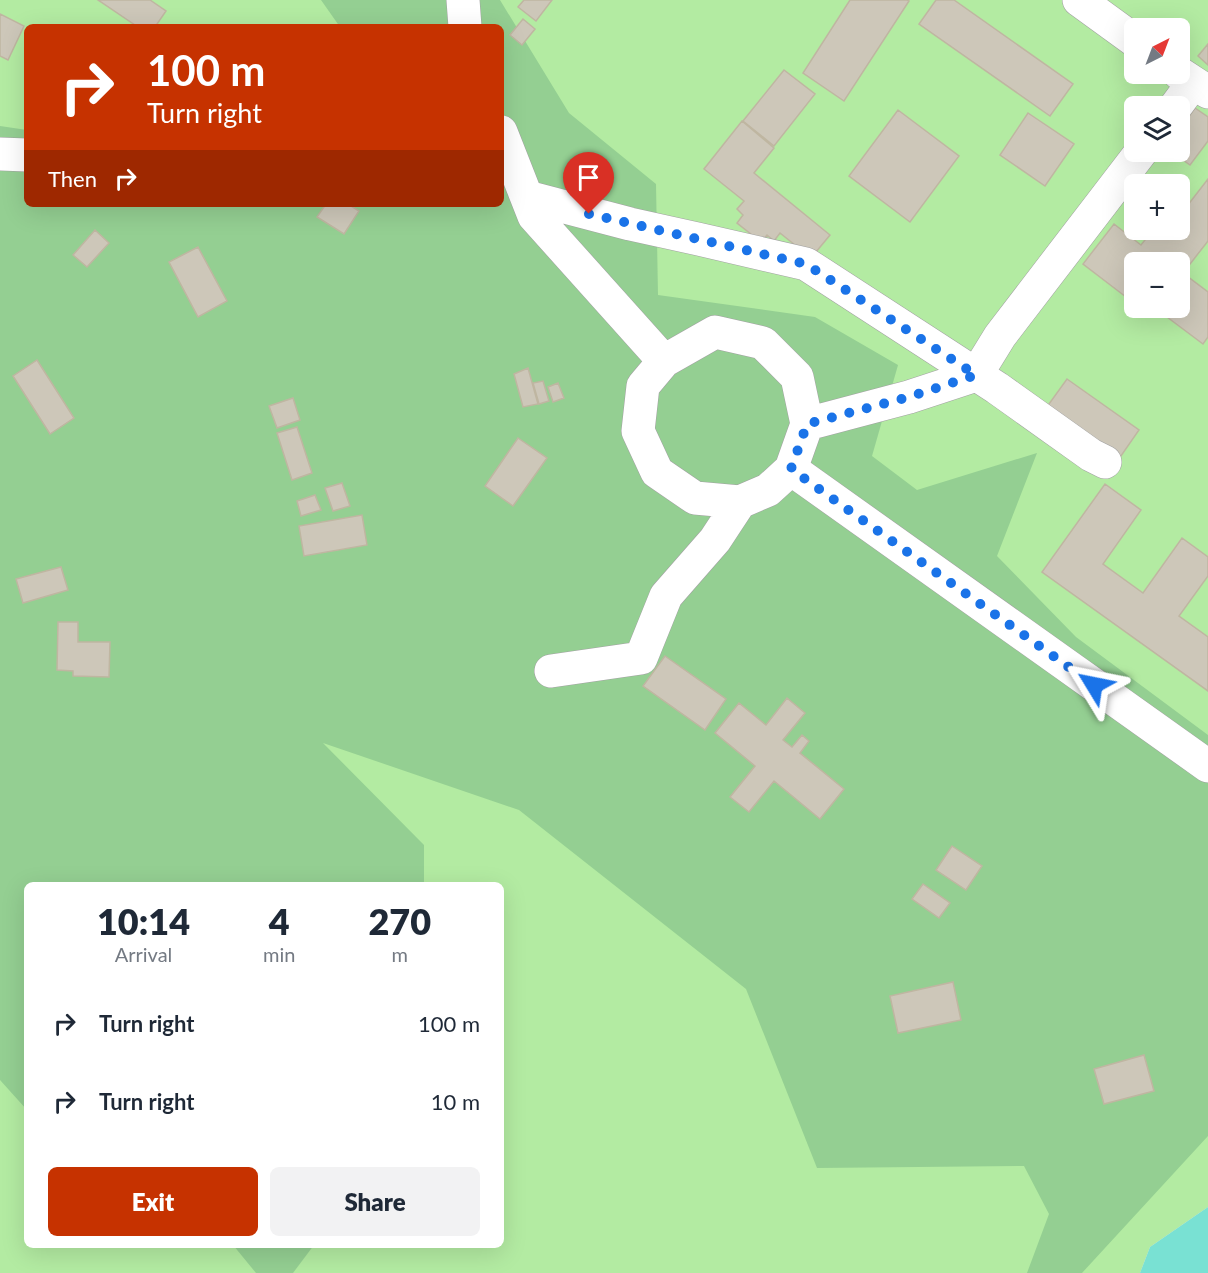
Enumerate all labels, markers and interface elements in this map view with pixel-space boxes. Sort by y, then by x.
north arrow [1124,18,1190,84]
map controls [1124,18,1190,318]
text: 100 m [147,45,265,95]
icon: right [48,48,126,126]
text: Turn right [147,96,262,129]
button: layers [1124,96,1190,162]
pin [563,152,614,214]
icon: arrive [572,161,605,194]
icon: right [109,162,142,195]
text: Then [48,165,97,192]
button: + [1124,174,1190,240]
button: − [1124,252,1190,318]
position arrow [1062,653,1126,717]
text: 10:14 [97,899,190,943]
text: 4 [269,899,290,943]
text: 270 [368,899,431,943]
text: Arrival [115,942,172,966]
text: min [263,942,295,966]
text: m [391,942,408,966]
icon: right [48,1007,81,1040]
text: Turn right [99,1010,194,1037]
text: 100 m [418,1010,480,1037]
icon: right [48,1085,81,1118]
text: Turn right [99,1088,194,1115]
text: 10 m [431,1088,480,1115]
button: Exit [48,1167,258,1236]
button: Share [270,1167,480,1236]

